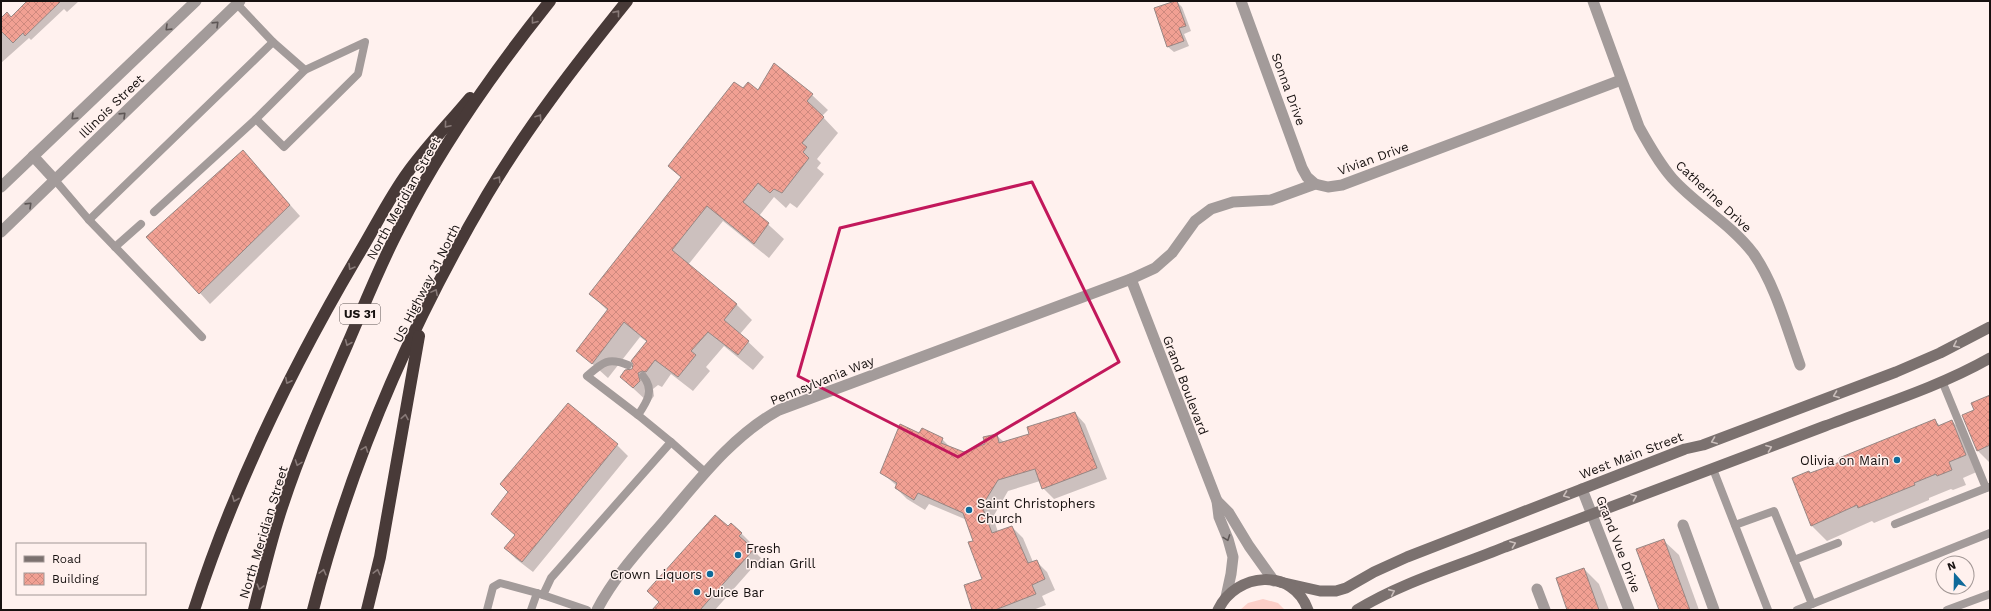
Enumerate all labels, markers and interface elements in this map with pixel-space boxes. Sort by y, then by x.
one-way arrow [613,11,620,18]
one-way arrow [531,17,538,24]
one-way arrow [211,21,219,29]
one-way arrow [165,23,173,31]
street label: Sonna Drive [1268,51,1309,127]
street label: Illinois Street [76,71,147,141]
one-way arrow [118,112,126,119]
one-way arrow [71,113,79,120]
one-way arrow [534,114,541,121]
one-way arrow [445,120,452,128]
street label: North Meridian Street [363,134,444,262]
street label: Vivian Drive [1336,139,1411,178]
street label: Catherine Drive [1673,157,1755,235]
one-way arrow [493,176,500,183]
one-way arrow [24,202,32,210]
street label: US Highway 31 North [390,221,463,345]
one-way arrow [349,263,356,270]
one-way arrow [430,289,438,297]
road number: US 31 [340,304,380,324]
street label: Grand Boulevard [1160,333,1211,437]
one-way arrow [345,339,353,347]
one-way arrow [1952,340,1960,348]
street label: Pennsylvania Way [768,353,877,408]
one-way arrow [286,377,293,384]
one-way arrow [1832,390,1839,398]
one-way arrow [400,414,408,420]
street label: West Main Street [1577,429,1686,482]
one-way arrow [1711,436,1718,444]
one-way arrow [1765,444,1772,452]
one-way arrow [361,446,369,453]
place label: Olivia on Main [1800,453,1889,468]
marker: Olivia on Main [1892,455,1902,465]
one-way arrow [295,460,303,467]
street label: North Meridian Street [236,463,291,600]
one-way arrow [1562,491,1569,499]
street label: Grand Vue Drive [1593,494,1644,595]
one-way arrow [1630,494,1637,502]
one-way arrow [232,495,240,503]
place label: Saint Christophers Church [977,496,1095,526]
marker: Saint Christophers Church [964,505,974,515]
one-way arrow [1223,535,1231,542]
place label: Fresh Indian Grill [746,541,815,571]
one-way arrow [1509,541,1516,549]
legend [16,543,146,595]
marker: Fresh Indian Grill [733,550,743,560]
text: Road [52,552,81,566]
north arrow [1935,555,1975,595]
text: N [1946,559,1958,574]
place label: Crown Liquors [610,567,702,582]
one-way arrow [318,569,327,576]
one-way arrow [372,569,380,575]
marker: Crown Liquors [705,569,715,579]
text: Building [52,572,99,586]
one-way arrow [256,584,264,591]
place label: Juice Bar [705,585,764,600]
marker: Juice Bar [692,587,702,597]
one-way arrow [1387,589,1395,597]

